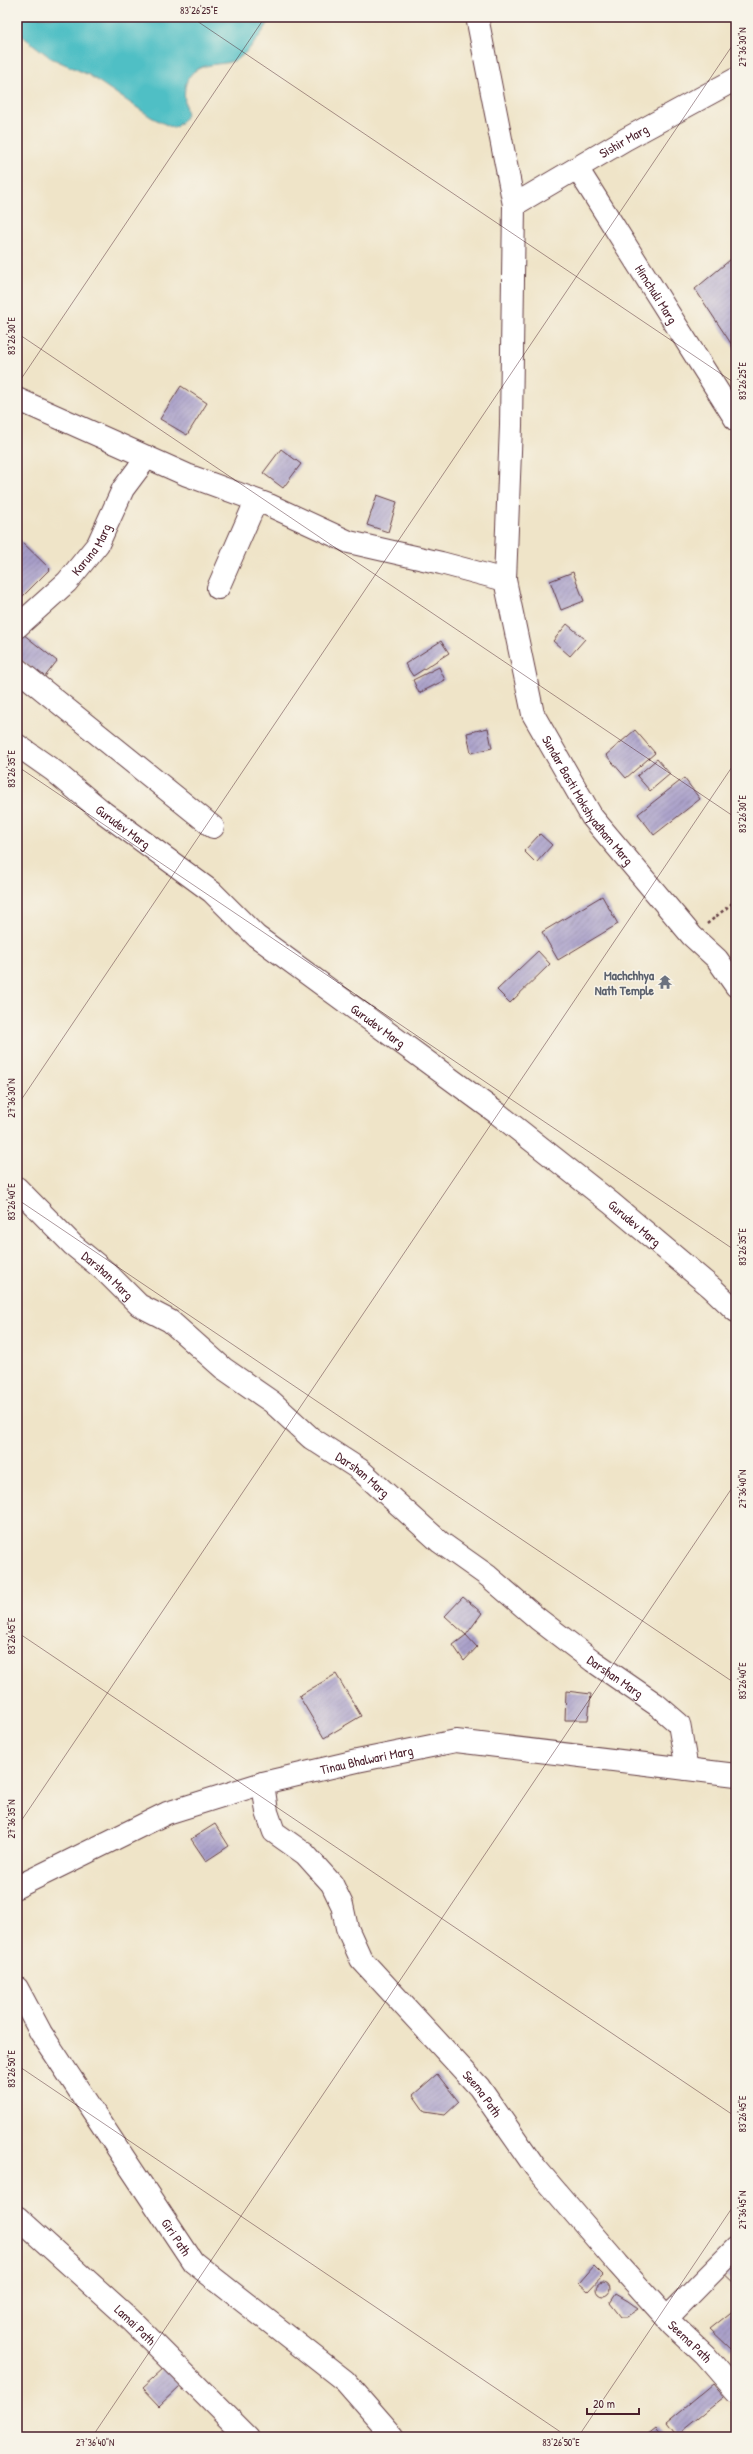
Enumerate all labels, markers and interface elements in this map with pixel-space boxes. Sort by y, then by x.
text: 83°26'25"E [180,4,218,17]
text: 27°36'30"N [736,27,749,67]
street label: Sishir Marg [596,120,652,162]
street label: Himchuli Marg [631,261,682,327]
text: 83°26'30"E [5,316,18,355]
text: 83°26'25"E [736,362,749,400]
street label: Karuna Marg [67,520,115,579]
street label: Sundar Basti Mokshyadham Marg [538,732,638,869]
text: 83°26'35"E [5,750,18,788]
text: 83°26'30"E [736,794,749,833]
street label: Gurudev Marg [92,801,154,853]
place label: Machchhya Nath Temple [595,966,655,1000]
temple icon: Machchhya Nath Temple [657,974,673,990]
street label: Gurudev Marg [347,1000,409,1052]
text: 27°36'30"N [5,1078,18,1118]
text: 83°26'40"E [5,1183,18,1221]
street label: Gurudev Marg [605,1196,665,1251]
text: 83°26'35"E [736,1228,749,1266]
street label: Darshan Marg [78,1247,138,1304]
street label: Darshan Marg [332,1447,394,1502]
text: 27°36'40"N [736,1470,749,1508]
text: 83°26'45"E [5,1617,18,1654]
street label: Darshan Marg [584,1651,647,1702]
text: 83°26'40"E [736,1662,749,1700]
street label: Tinau Bhalwari Marg [318,1741,415,1778]
text: 27°36'35"N [5,1799,18,1839]
text: 83°26'50"E [5,2050,18,2088]
street label: Seema Path [459,2066,507,2121]
text: 83°26'45"E [736,2095,749,2132]
text: 27°36'45"N [736,2191,749,2229]
street label: Giri Path [158,2215,196,2260]
street label: Lamai Path [111,2300,160,2349]
street label: Seema Path [664,2316,717,2367]
scale bar [587,2390,639,2416]
text: 20 m [593,2395,615,2412]
text: 27°36'40"N [76,2436,114,2449]
text: 83°26'50"E [542,2436,580,2449]

